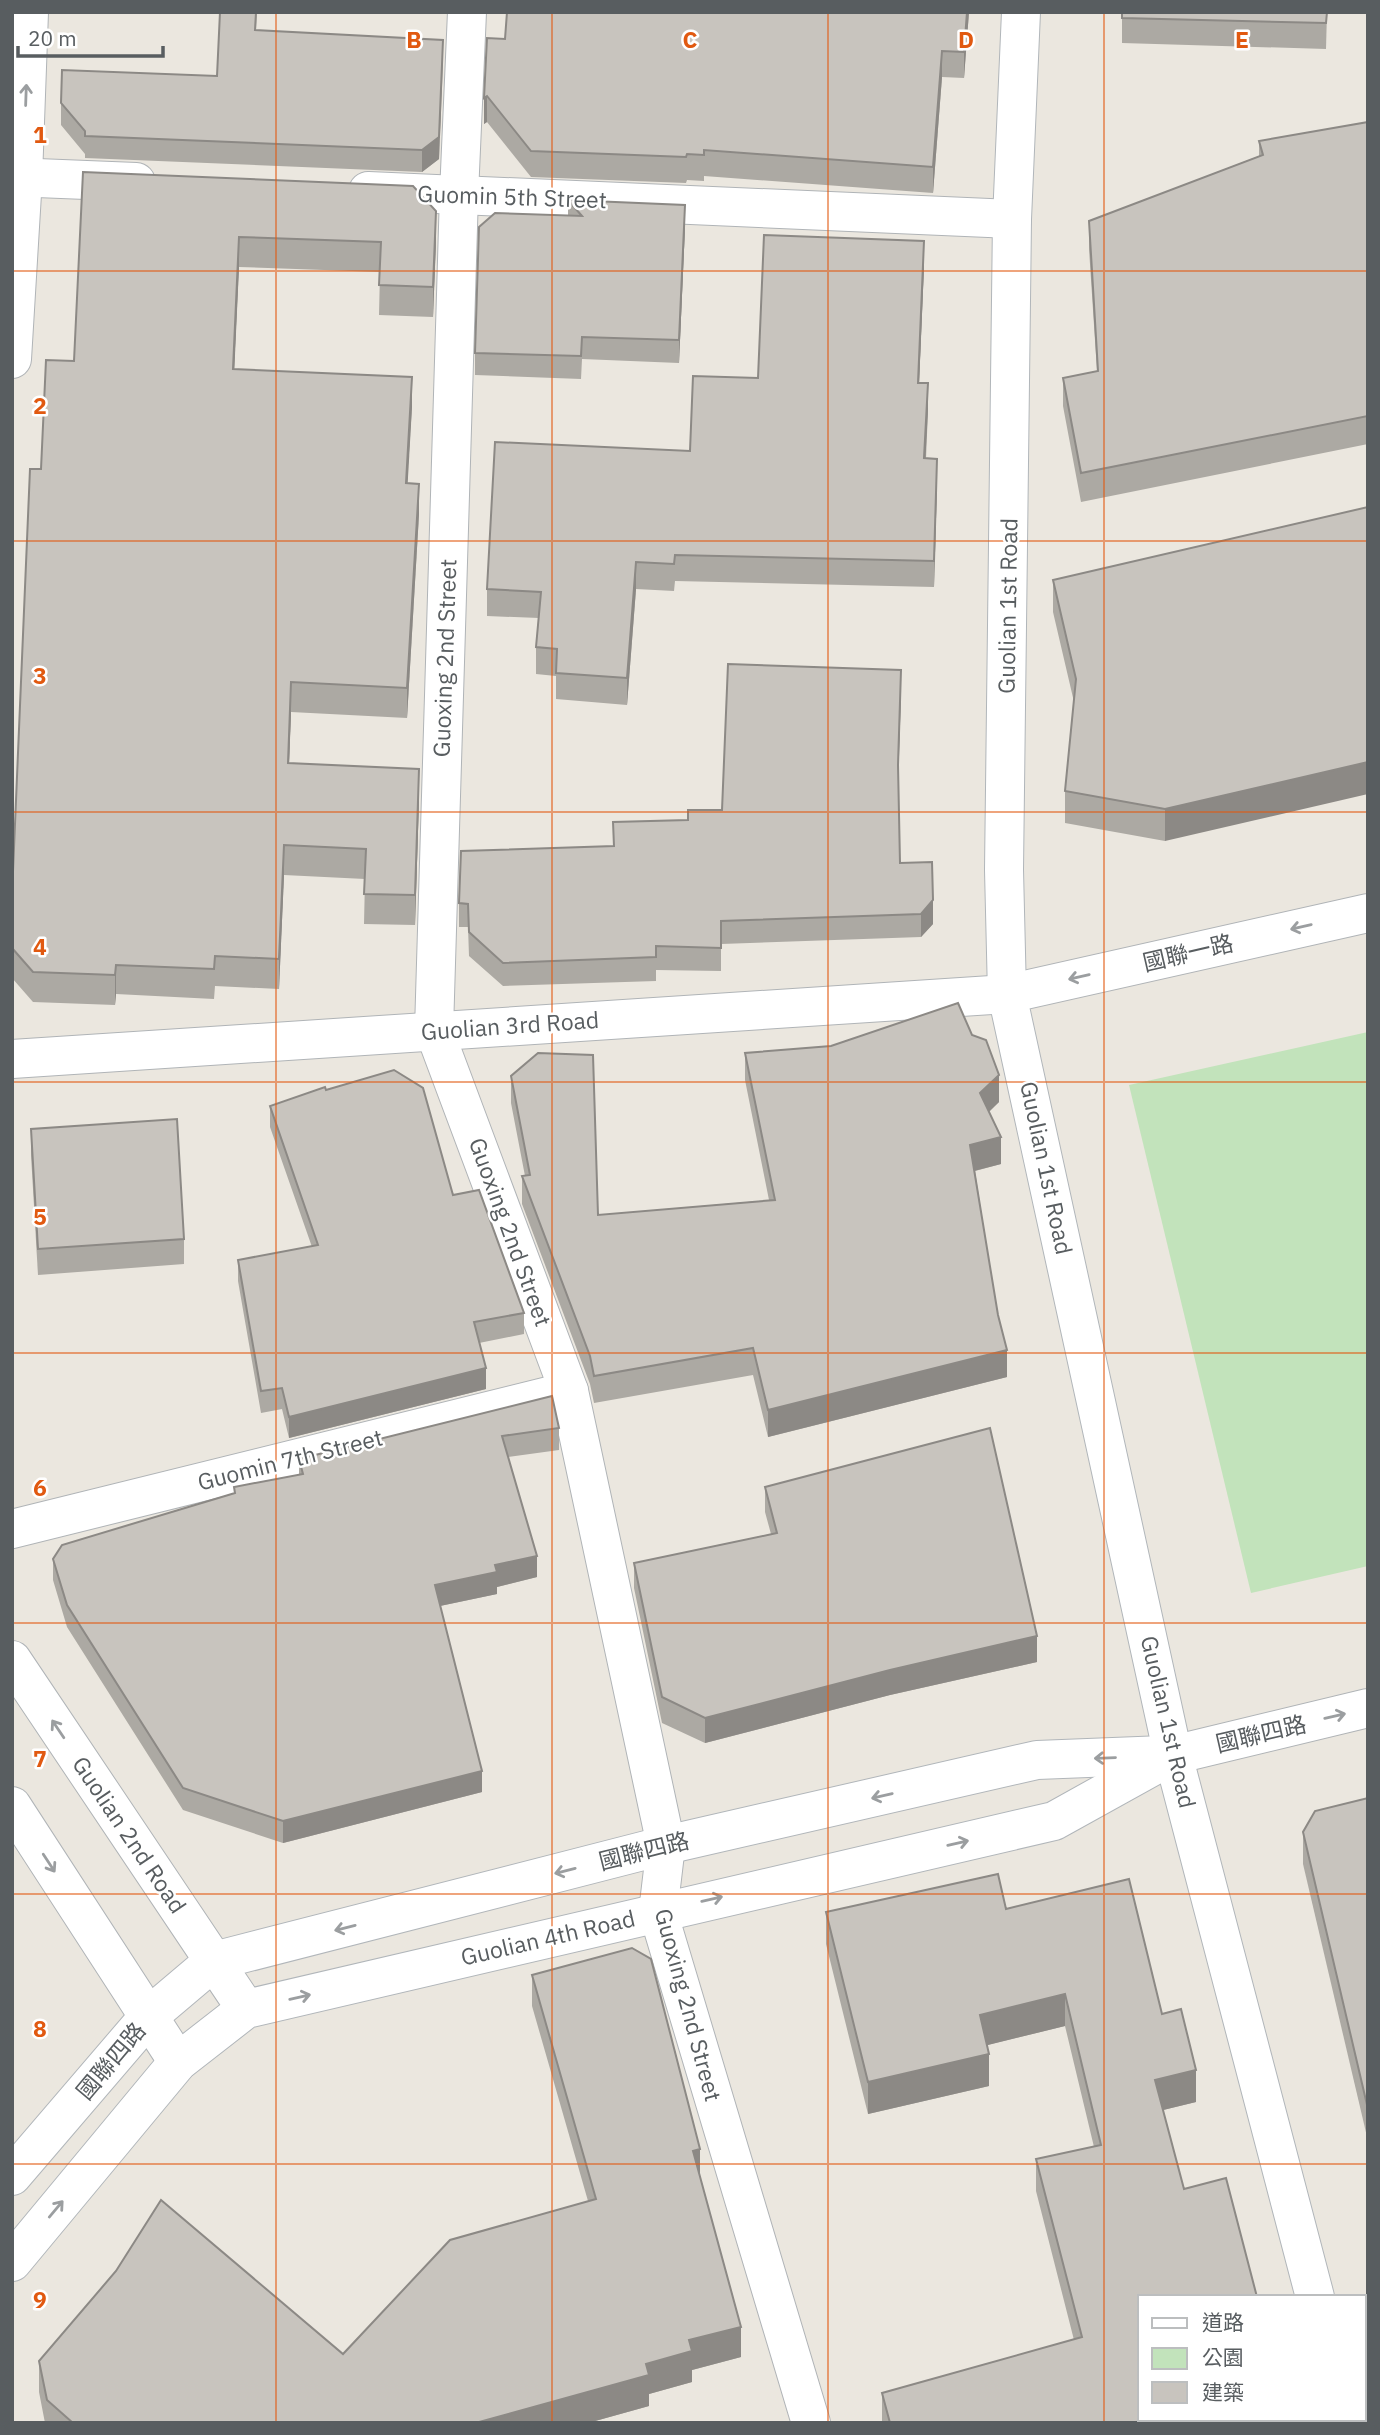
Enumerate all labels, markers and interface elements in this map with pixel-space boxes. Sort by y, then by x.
scale bar [18,14,163,58]
text: 20 m [28,24,77,52]
text: B [406,24,422,54]
text: C [683,24,698,54]
text: D [958,24,974,54]
text: E [1235,24,1249,54]
one-way arrow [19,83,32,106]
text: 1 [33,119,47,149]
street label: Guomin 5th Street [417,178,607,214]
text: 2 [33,390,47,420]
street label: Guolian 1st Road [990,518,1024,694]
street label: Guoxing 2nd Street [426,558,462,758]
text: 3 [33,660,47,690]
one-way arrow [1290,921,1313,935]
street label: 國聯一路 [1140,927,1236,977]
text: 4 [33,931,47,961]
one-way arrow [1068,971,1091,985]
street label: Guolian 3rd Road [420,1004,600,1046]
street label: Guolian 1st Road [1014,1079,1080,1257]
street label: Guoxing 2nd Street [463,1133,559,1330]
text: 5 [33,1201,47,1231]
street label: Guomin 7th Street [194,1422,385,1497]
text: 6 [33,1472,47,1502]
street label: Guolian 1st Road [1135,1633,1203,1811]
street label: 國聯四路 [1213,1708,1309,1758]
one-way arrow [1323,1709,1346,1722]
one-way arrow [51,1720,65,1739]
text: 7 [33,1743,47,1773]
street label: Guolian 2nd Road [66,1750,193,1919]
one-way arrow [1094,1751,1117,1764]
one-way arrow [871,1790,894,1803]
street label: 國聯四路 [595,1824,692,1876]
one-way arrow [946,1836,969,1849]
one-way arrow [42,1853,57,1872]
one-way arrow [554,1865,577,1878]
one-way arrow [700,1892,723,1905]
street label: Guolian 4th Road [458,1902,638,1972]
street label: Guoxing 2nd Street [649,1905,729,2104]
one-way arrow [334,1922,357,1935]
one-way arrow [288,1989,311,2003]
text: 8 [33,2013,47,2043]
street label: 國聯四路 [69,2015,151,2105]
one-way arrow [48,2201,64,2219]
text: 9 [33,2284,47,2314]
legend [1138,2295,1366,2421]
text: 道路 [1202,2308,1244,2336]
text: 公園 [1202,2343,1244,2371]
text: 建築 [1202,2378,1244,2406]

